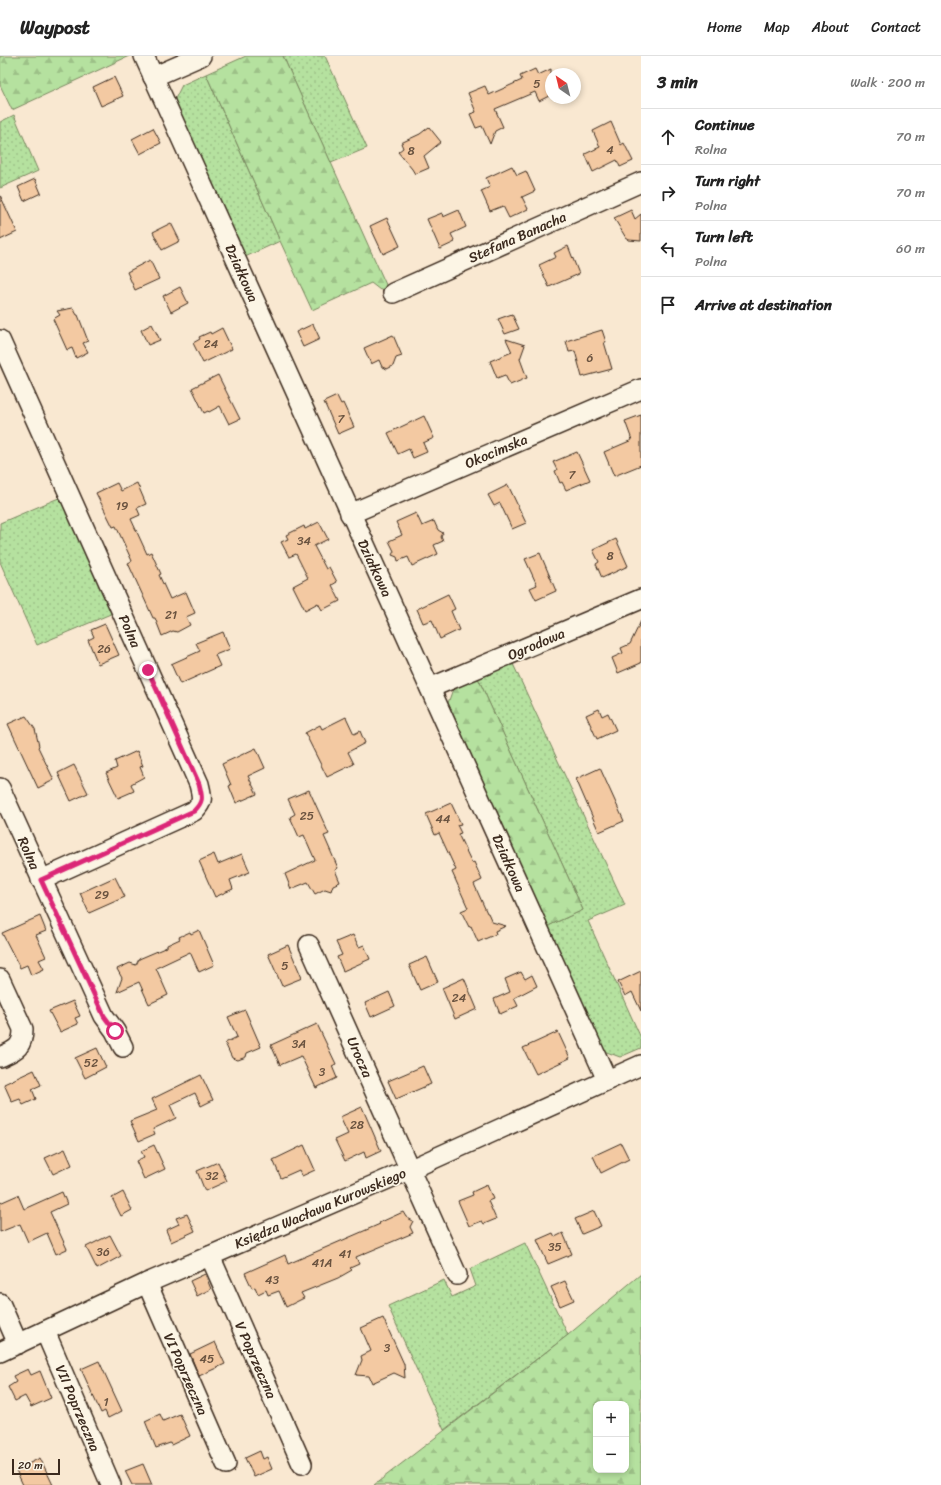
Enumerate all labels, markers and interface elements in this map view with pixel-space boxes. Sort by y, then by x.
text: Waypost [20,11,90,44]
text: Home [707,15,742,40]
text: Map [764,15,790,40]
text: About [812,15,849,40]
text: Contact [871,15,921,40]
text: 3 min [657,67,698,97]
north arrow [545,68,581,104]
text: Walk · 200 m [850,71,925,94]
house number: 5 [533,73,541,95]
text: Continue [695,112,755,138]
text: 70 m [896,125,925,148]
icon: ahead [657,126,679,148]
text: Rolna [695,138,727,161]
house number: 4 [606,139,614,161]
house number: 8 [407,140,415,162]
text: Turn right [695,168,760,194]
text: 70 m [896,181,925,204]
icon: right [657,182,679,204]
text: Polna [695,194,727,217]
street label: Stefana Banacha [464,205,570,270]
text: Turn left [695,224,753,250]
text: 60 m [896,237,925,260]
icon: left [657,238,679,260]
street label: Działkowa [218,240,265,306]
text: Polna [695,250,727,273]
text: Arrive at destination [695,292,832,318]
icon: arrive [657,294,679,316]
house number: 24 [204,333,219,355]
house number: 6 [587,347,594,369]
house number: 7 [338,408,346,430]
street label: Okocimska [461,427,532,476]
house number: 7 [569,464,577,486]
house number: 19 [116,495,128,517]
house number: 34 [297,530,312,552]
street label: Działkowa [350,535,399,601]
house number: 8 [606,545,614,567]
house number: 21 [165,604,177,626]
street label: Polna [111,611,148,653]
street label: Ogrodowa [504,621,569,668]
house number: 26 [97,638,111,660]
route end [139,661,157,679]
house number: 25 [300,805,314,827]
house number: 44 [435,808,451,830]
street label: Działkowa [485,830,532,896]
street label: Rolna [10,833,47,875]
house number: 29 [95,884,109,906]
house number: 5 [281,955,289,977]
house number: 24 [452,987,467,1009]
route start [106,1022,124,1040]
house number: 3A [292,1033,306,1055]
street label: Urocza [339,1033,380,1083]
house number: 52 [84,1052,98,1074]
house number: 3 [319,1061,326,1083]
house number: 28 [350,1114,364,1136]
street label: Księdza Wacława Kurowskiego [230,1161,410,1256]
house number: 32 [205,1165,219,1187]
house number: 35 [548,1236,562,1258]
house number: 36 [96,1241,110,1263]
house number: 41 [339,1243,351,1265]
house number: 41A [312,1252,332,1274]
house number: 43 [265,1269,279,1291]
street label: V Poprzeczna [227,1317,284,1403]
street label: VI Poprzeczna [156,1329,215,1420]
house number: 3 [384,1337,391,1359]
house number: 45 [200,1348,214,1370]
street label: VII Poprzeczna [48,1361,107,1456]
house number: 1 [103,1391,109,1413]
map controls [593,1401,629,1473]
button: + [593,1401,629,1437]
button: − [593,1437,629,1473]
text: 20 m [18,1456,43,1475]
scale bar [12,1457,60,1476]

